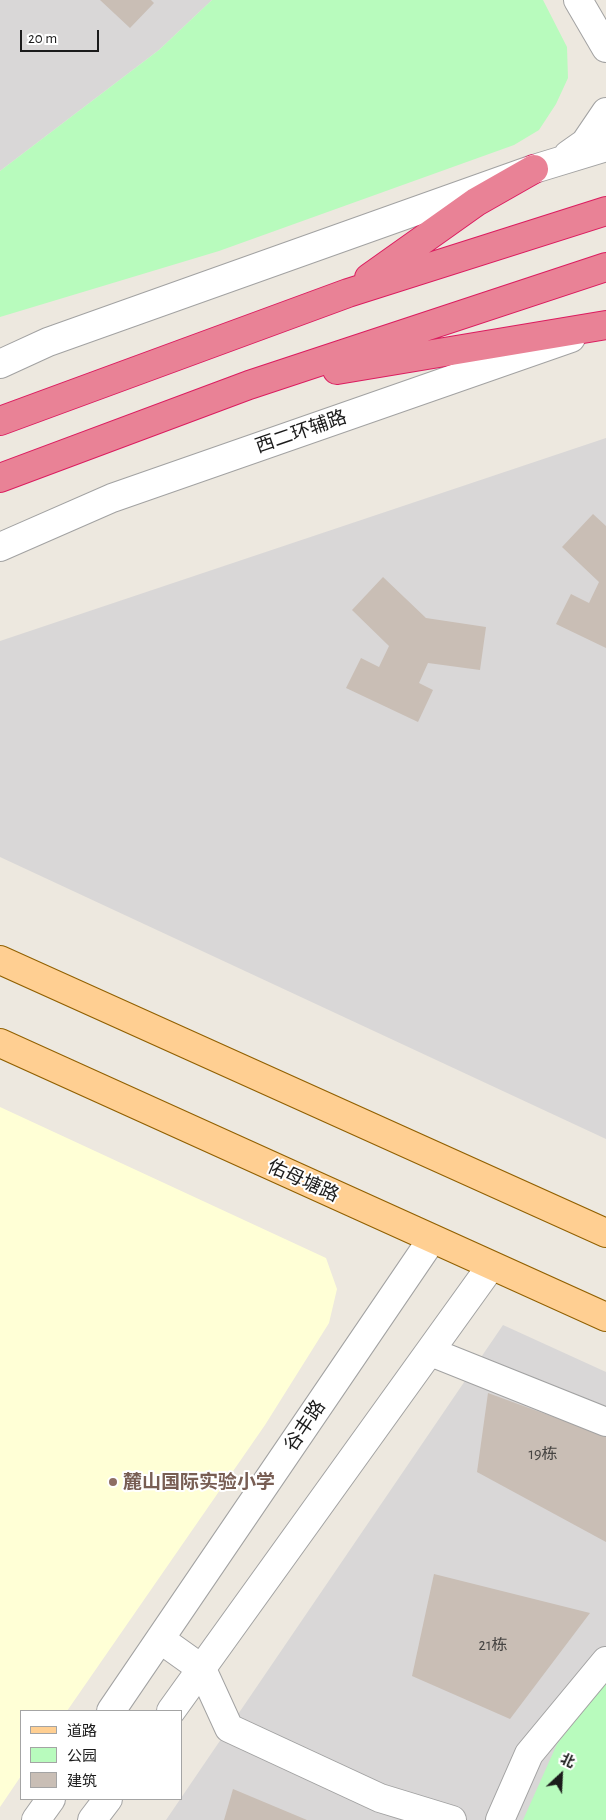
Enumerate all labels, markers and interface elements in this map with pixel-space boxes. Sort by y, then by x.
scale bar [22,20,101,52]
text: 20 m [28,31,57,46]
street label: 西二环辅路 [252,406,350,458]
street label: 佑母塘路 [264,1155,342,1207]
street label: 谷丰路 [280,1396,330,1456]
house number: 19栋 [528,1444,558,1464]
place label: 麓山国际实验小学 [123,1471,275,1493]
marker: 麓山国际实验小学 [107,1476,119,1488]
house number: 21栋 [479,1635,507,1655]
legend [20,1710,182,1800]
text: 道路 [67,1724,97,1739]
text: 公园 [67,1749,97,1764]
north arrow [536,1750,586,1800]
text: 北 [558,1752,577,1771]
text: 建筑 [67,1774,97,1789]

